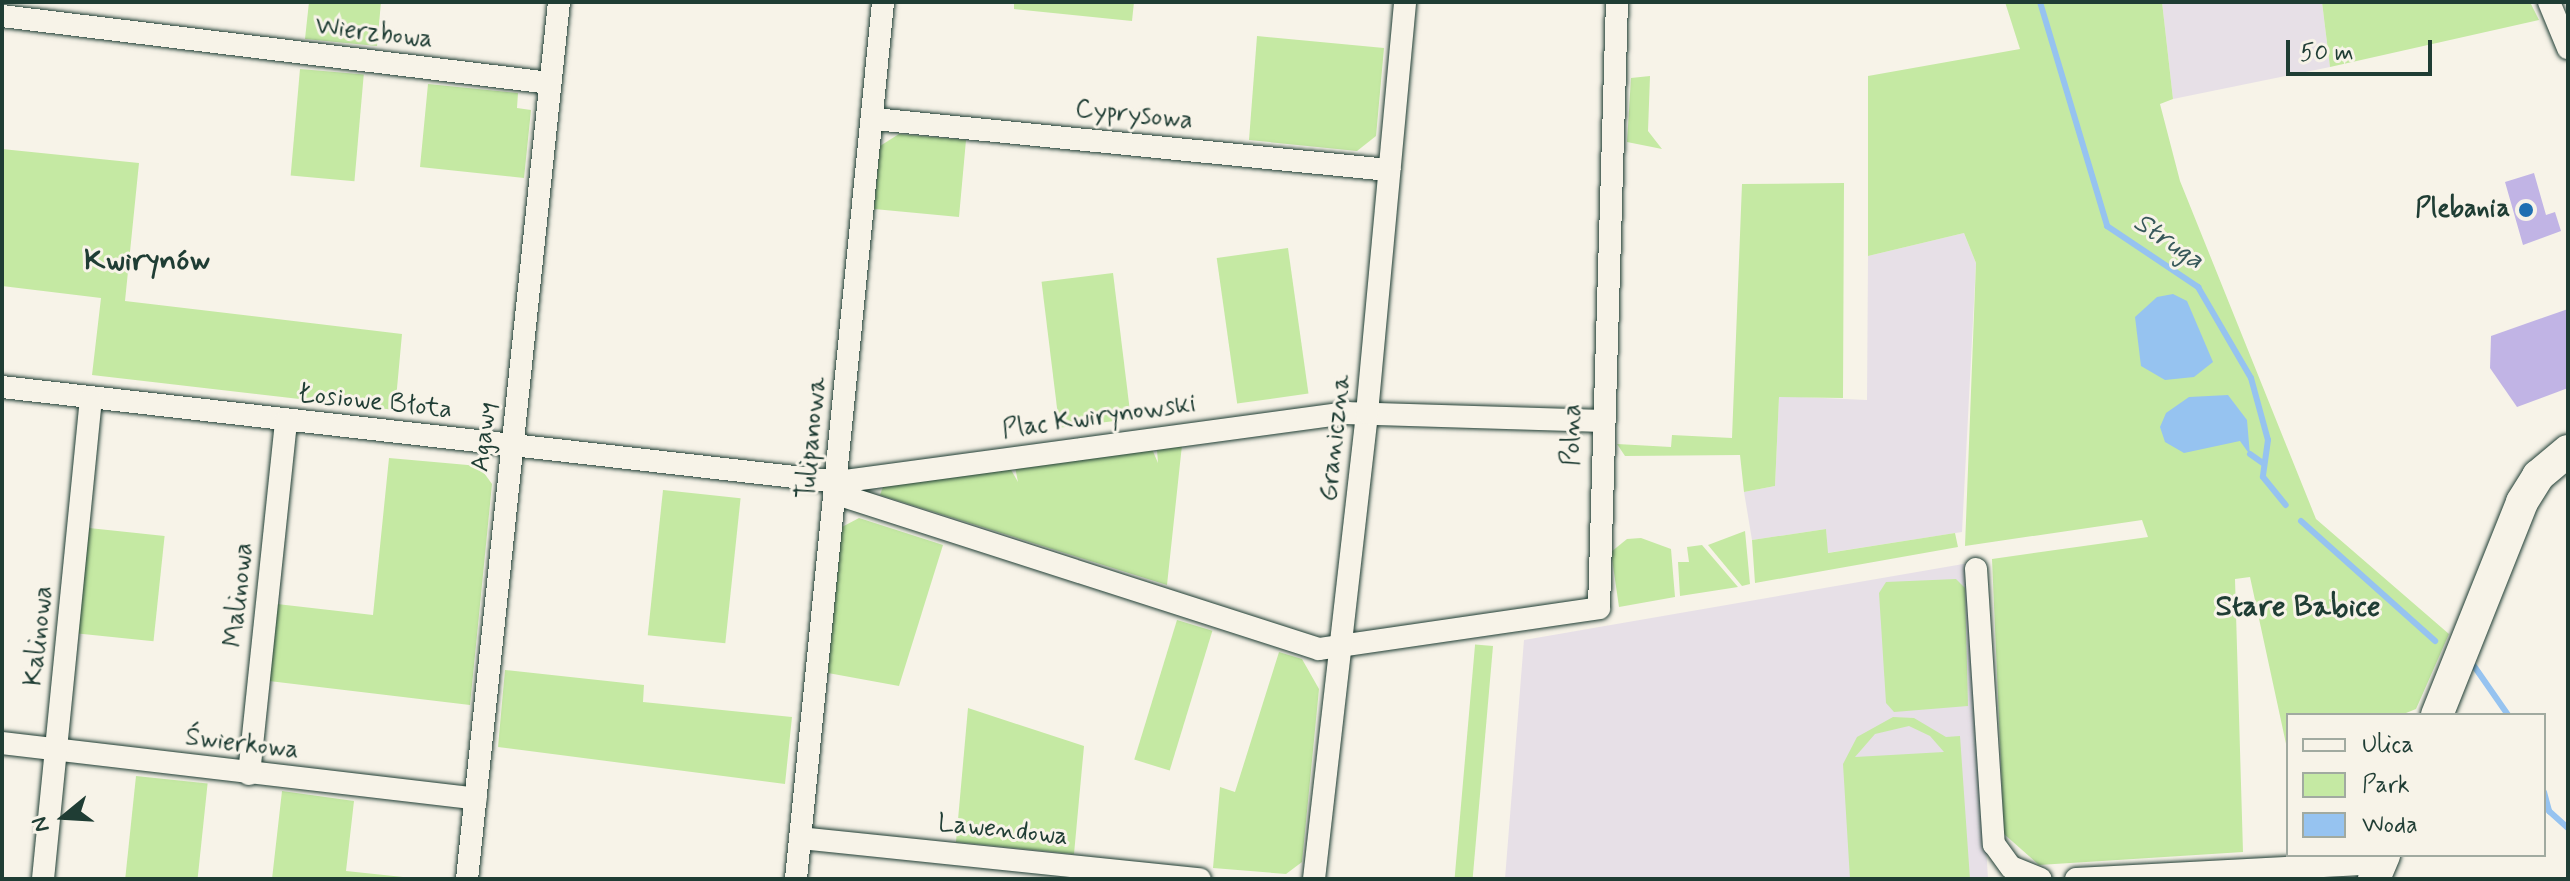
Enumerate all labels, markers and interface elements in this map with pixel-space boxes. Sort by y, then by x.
street label: Wierzbowa [313,11,435,57]
scale bar [2290,24,2436,74]
text: 50 m [2300,38,2354,69]
street label: Cyprysowa [1074,94,1194,138]
place label: Plebania [2415,194,2510,226]
marker: Plebania [2517,201,2535,219]
water label: Struga [2126,206,2210,278]
district label: Kwirynów [84,243,210,279]
street label: Graniczna [1314,373,1358,503]
street label: Tulipanowa [792,376,834,500]
street label: Łosiowe Błota [297,379,453,427]
street label: Plac Kwirynowski [1000,389,1198,447]
street label: Agawy [466,401,504,473]
street label: Polna [1557,404,1589,466]
street label: Malinowa [219,541,261,649]
street label: Kalinowa [19,584,61,688]
district label: Stare Babice [2216,589,2380,625]
legend [2286,713,2546,857]
street label: Świerkowa [183,723,301,767]
text: Ulica [2362,730,2414,761]
text: Park [2362,770,2410,801]
north arrow [24,777,104,857]
street label: Lawendowa [936,809,1070,853]
text: Woda [2362,810,2418,841]
text: N [26,813,57,836]

